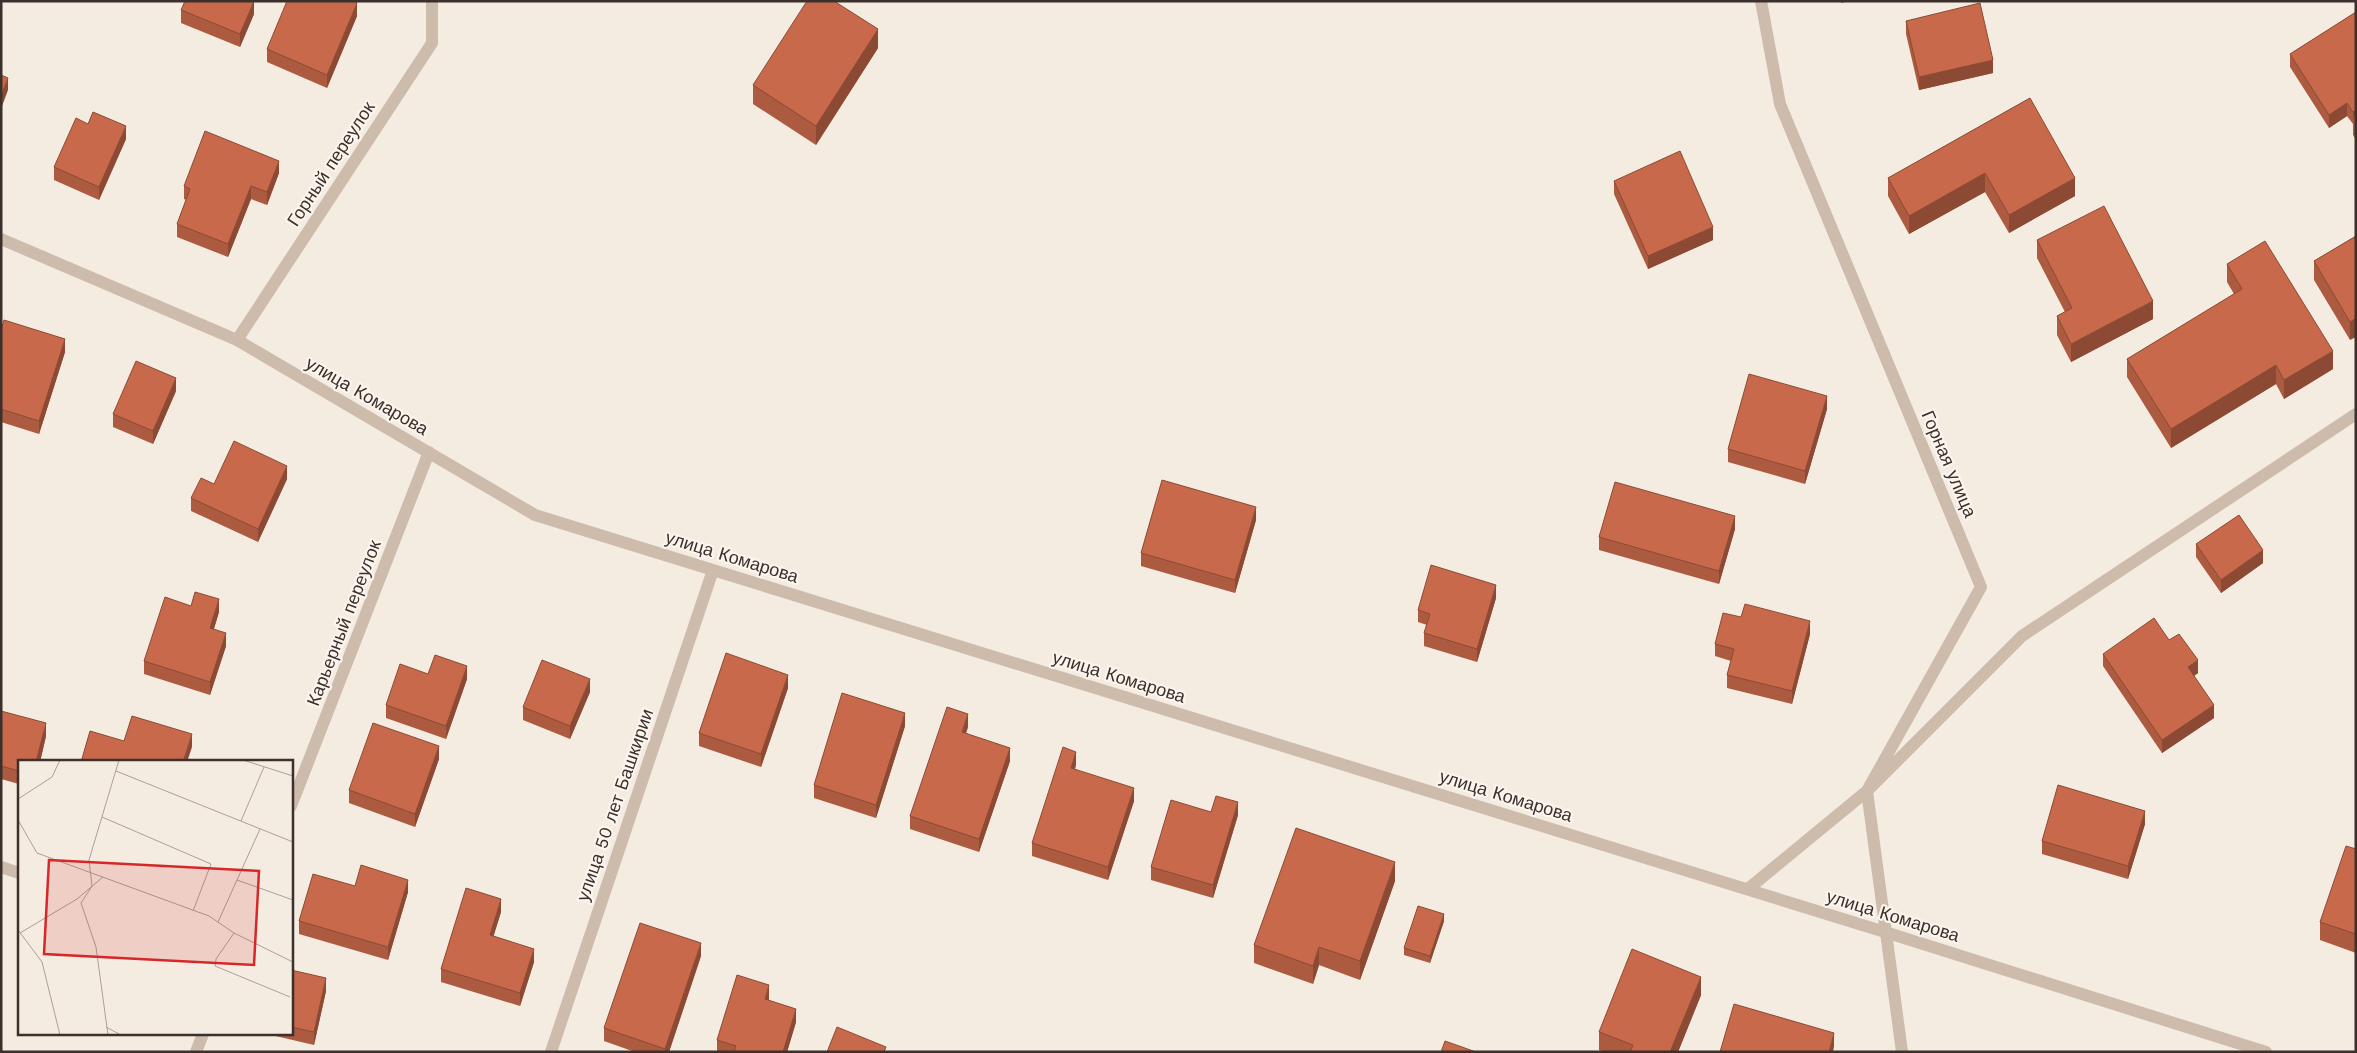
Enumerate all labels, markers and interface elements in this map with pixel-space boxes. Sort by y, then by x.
street label: Горный переулок [282,97,379,230]
street label: улица Комарова [302,352,433,440]
street label: Горная улица [1918,407,1982,521]
street label: улица Комарова [663,526,802,587]
street label: Карьерный переулок [302,537,385,709]
street label: улица Комарова [1050,646,1189,707]
street label: улица 50 лет Башкирии [572,706,657,904]
inset map [18,760,292,1036]
street label: улица Комарова [1437,765,1576,826]
street label: улица Комарова [1824,885,1963,946]

